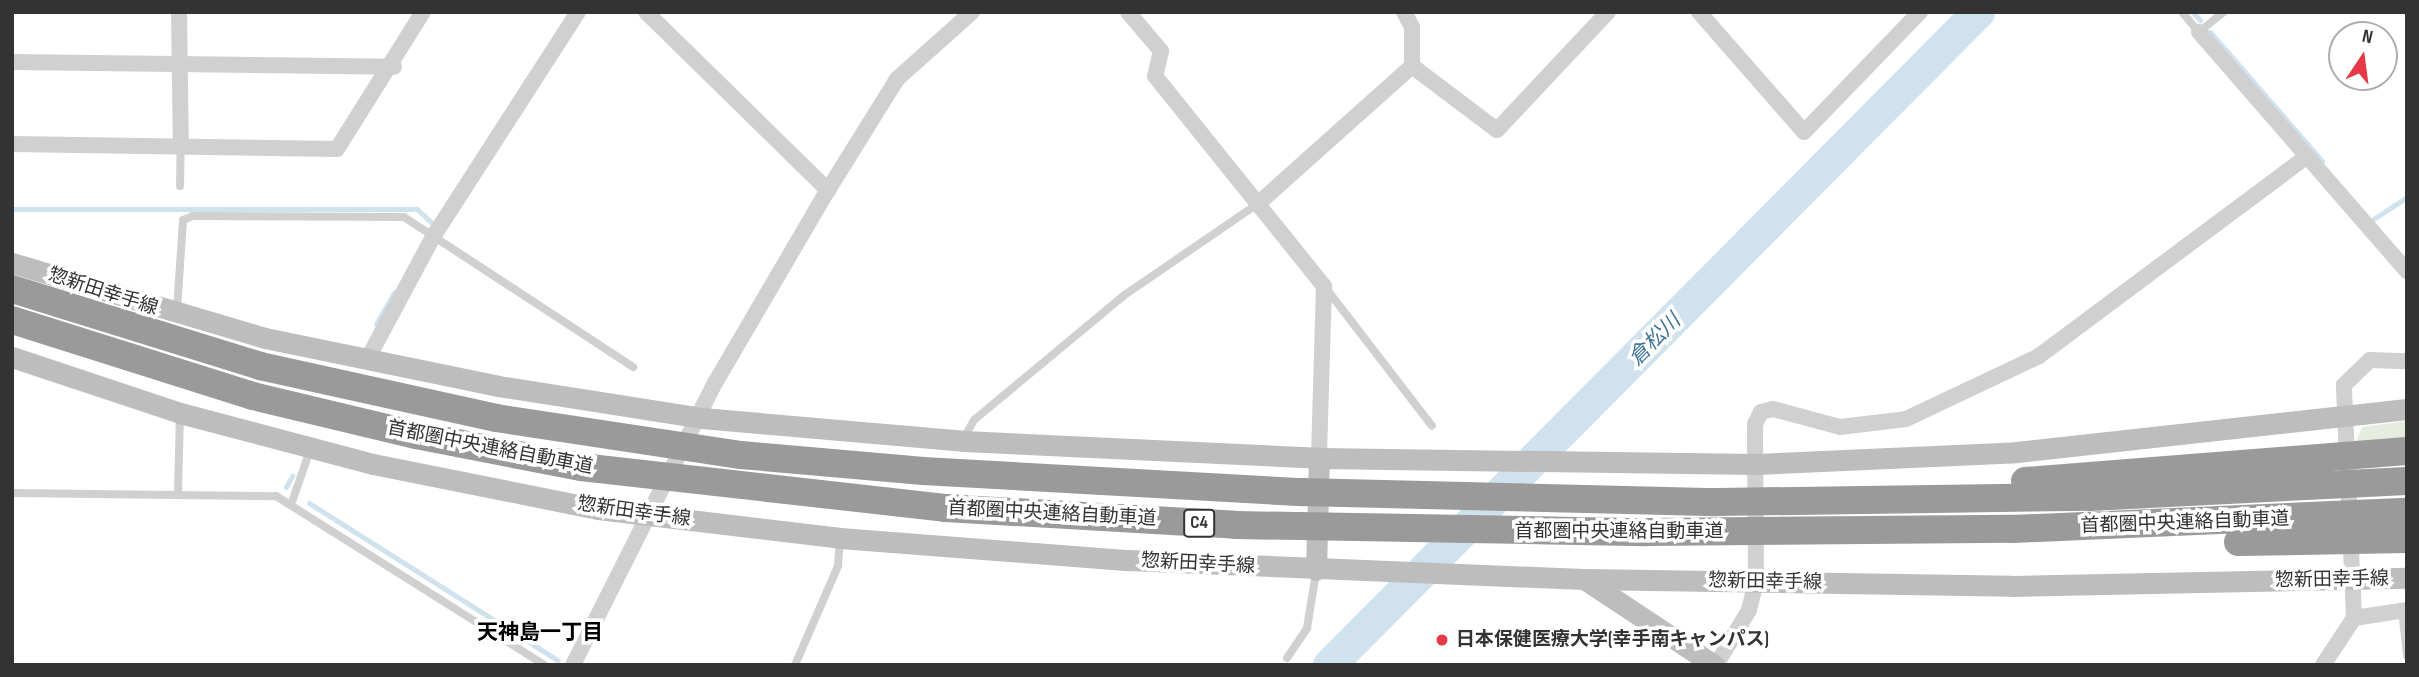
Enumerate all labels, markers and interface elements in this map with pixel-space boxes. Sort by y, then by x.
north arrow [2328,21,2398,91]
text: N [2360,25,2375,49]
street label: 惣新田幸手線 [45,264,161,320]
water label: 倉松川 [1624,309,1686,371]
street label: 首都圏中央連絡自動車道 [385,417,595,479]
street label: 惣新田幸手線 [576,493,692,531]
street label: 首都圏中央連絡自動車道 [947,497,1157,531]
road number: C4 [1182,508,1216,538]
street label: 首都圏中央連絡自動車道 [2080,508,2290,538]
street label: 首都圏中央連絡自動車道 [1515,521,1723,543]
street label: 惣新田幸手線 [1140,550,1256,578]
street label: 惣新田幸手線 [2275,568,2389,592]
street label: 惣新田幸手線 [1708,570,1822,594]
district label: 天神島一丁目 [477,620,603,646]
place label: 日本保健医療大学(幸手南キャンパス) [1456,629,1769,651]
marker: 日本保健医療大学(幸手南キャンパス) [1434,632,1450,648]

